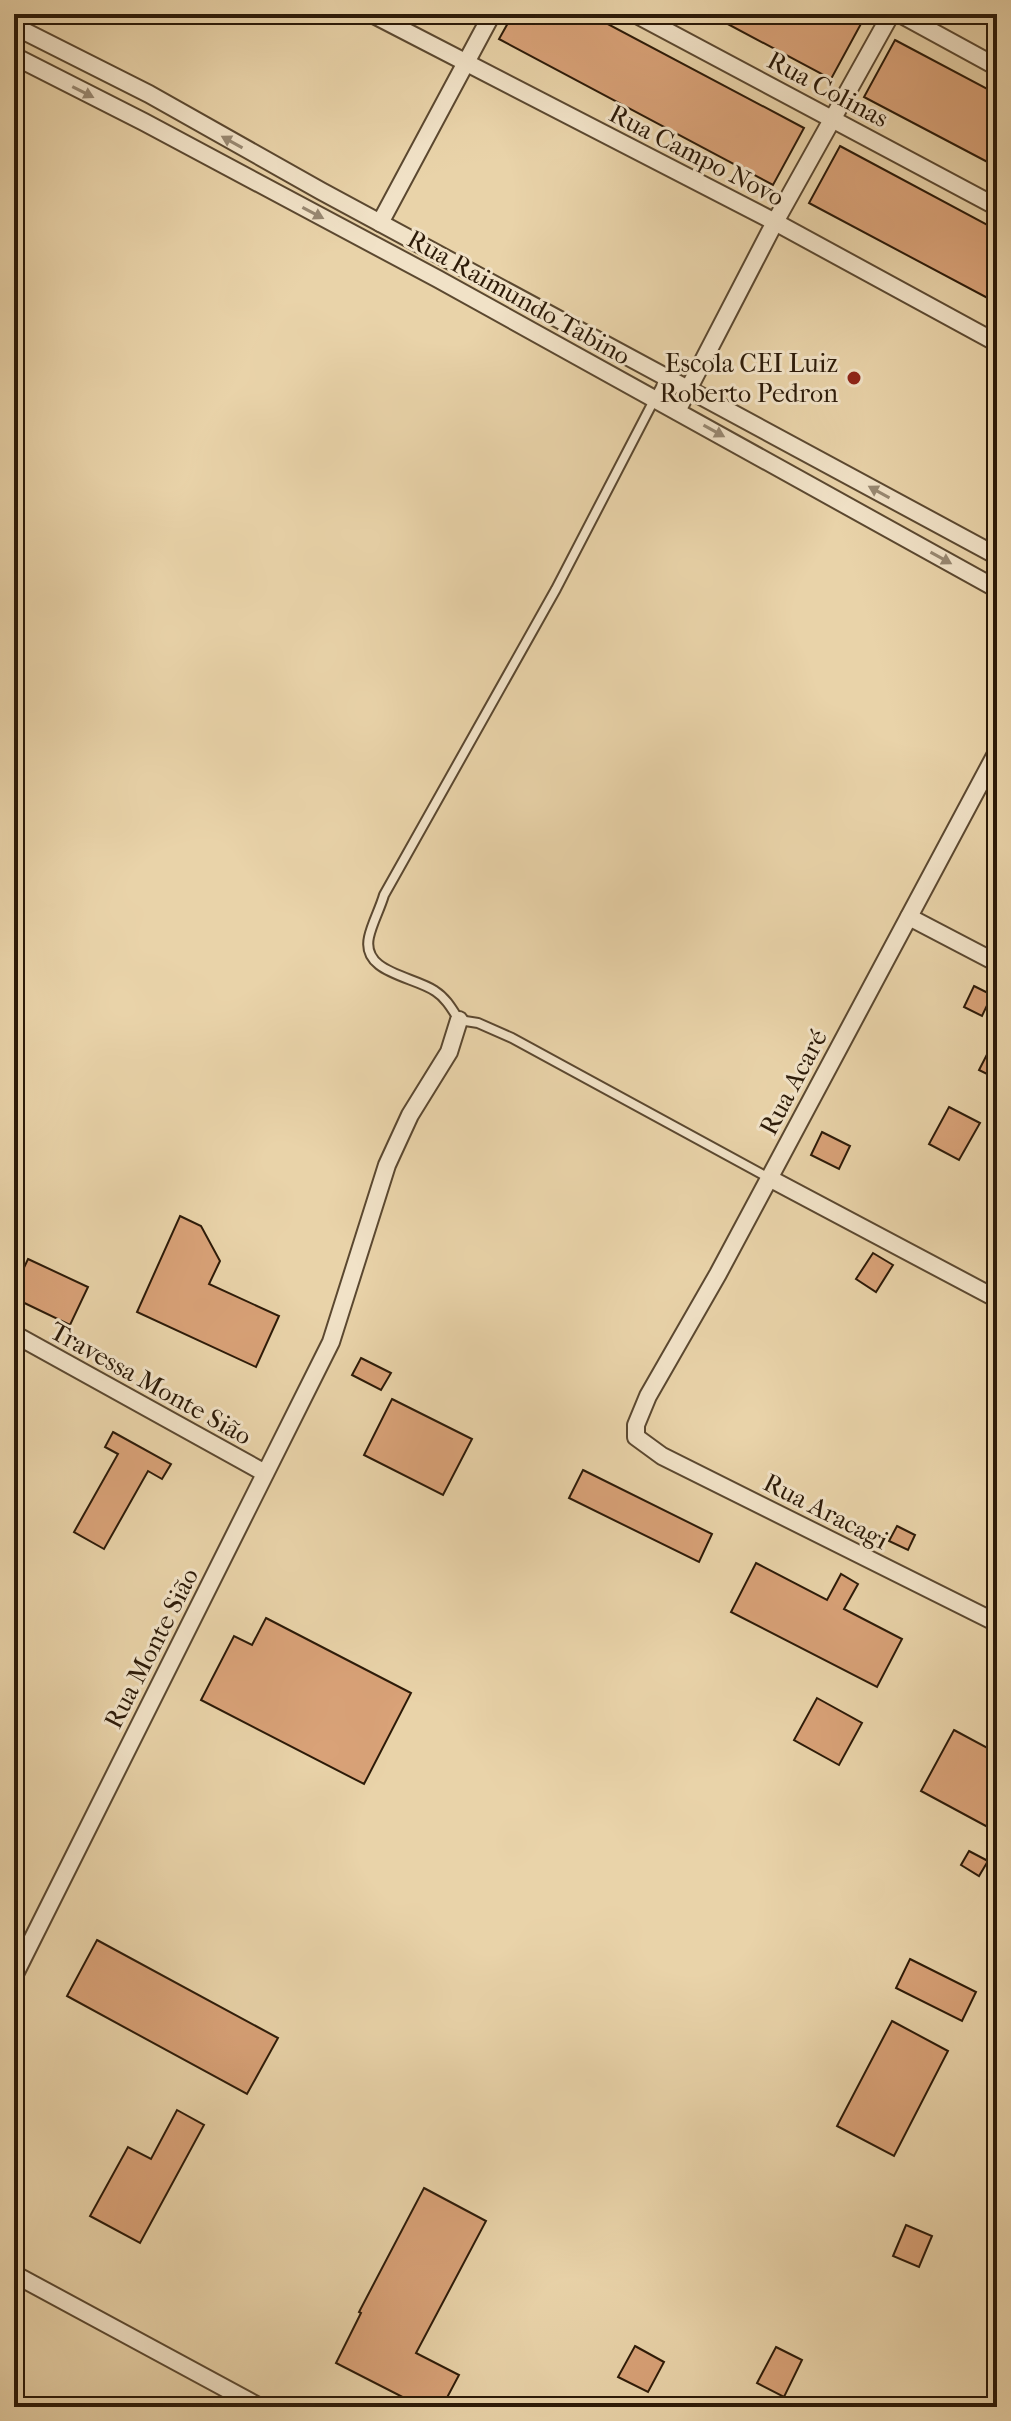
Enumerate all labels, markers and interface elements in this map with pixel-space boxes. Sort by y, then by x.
street label: Rua Colinas [762,45,894,134]
one-way arrow [72,85,95,98]
street label: Rua Campo Novo [604,98,790,213]
one-way arrow [221,135,243,149]
one-way arrow [302,206,324,220]
street label: Rua Raimundo Tabino [402,223,636,372]
place label: Escola CEI Luiz Roberto Pedron [660,348,838,409]
marker: Escola CEI Luiz Roberto Pedron [845,369,863,387]
one-way arrow [702,424,725,438]
one-way arrow [868,485,891,499]
one-way arrow [930,551,952,565]
street label: Rua Acaré [753,1024,834,1140]
street label: Travessa Monte Sião [44,1315,257,1452]
street label: Rua Aracagi [758,1467,894,1556]
street label: Rua Monte Sião [98,1563,205,1734]

